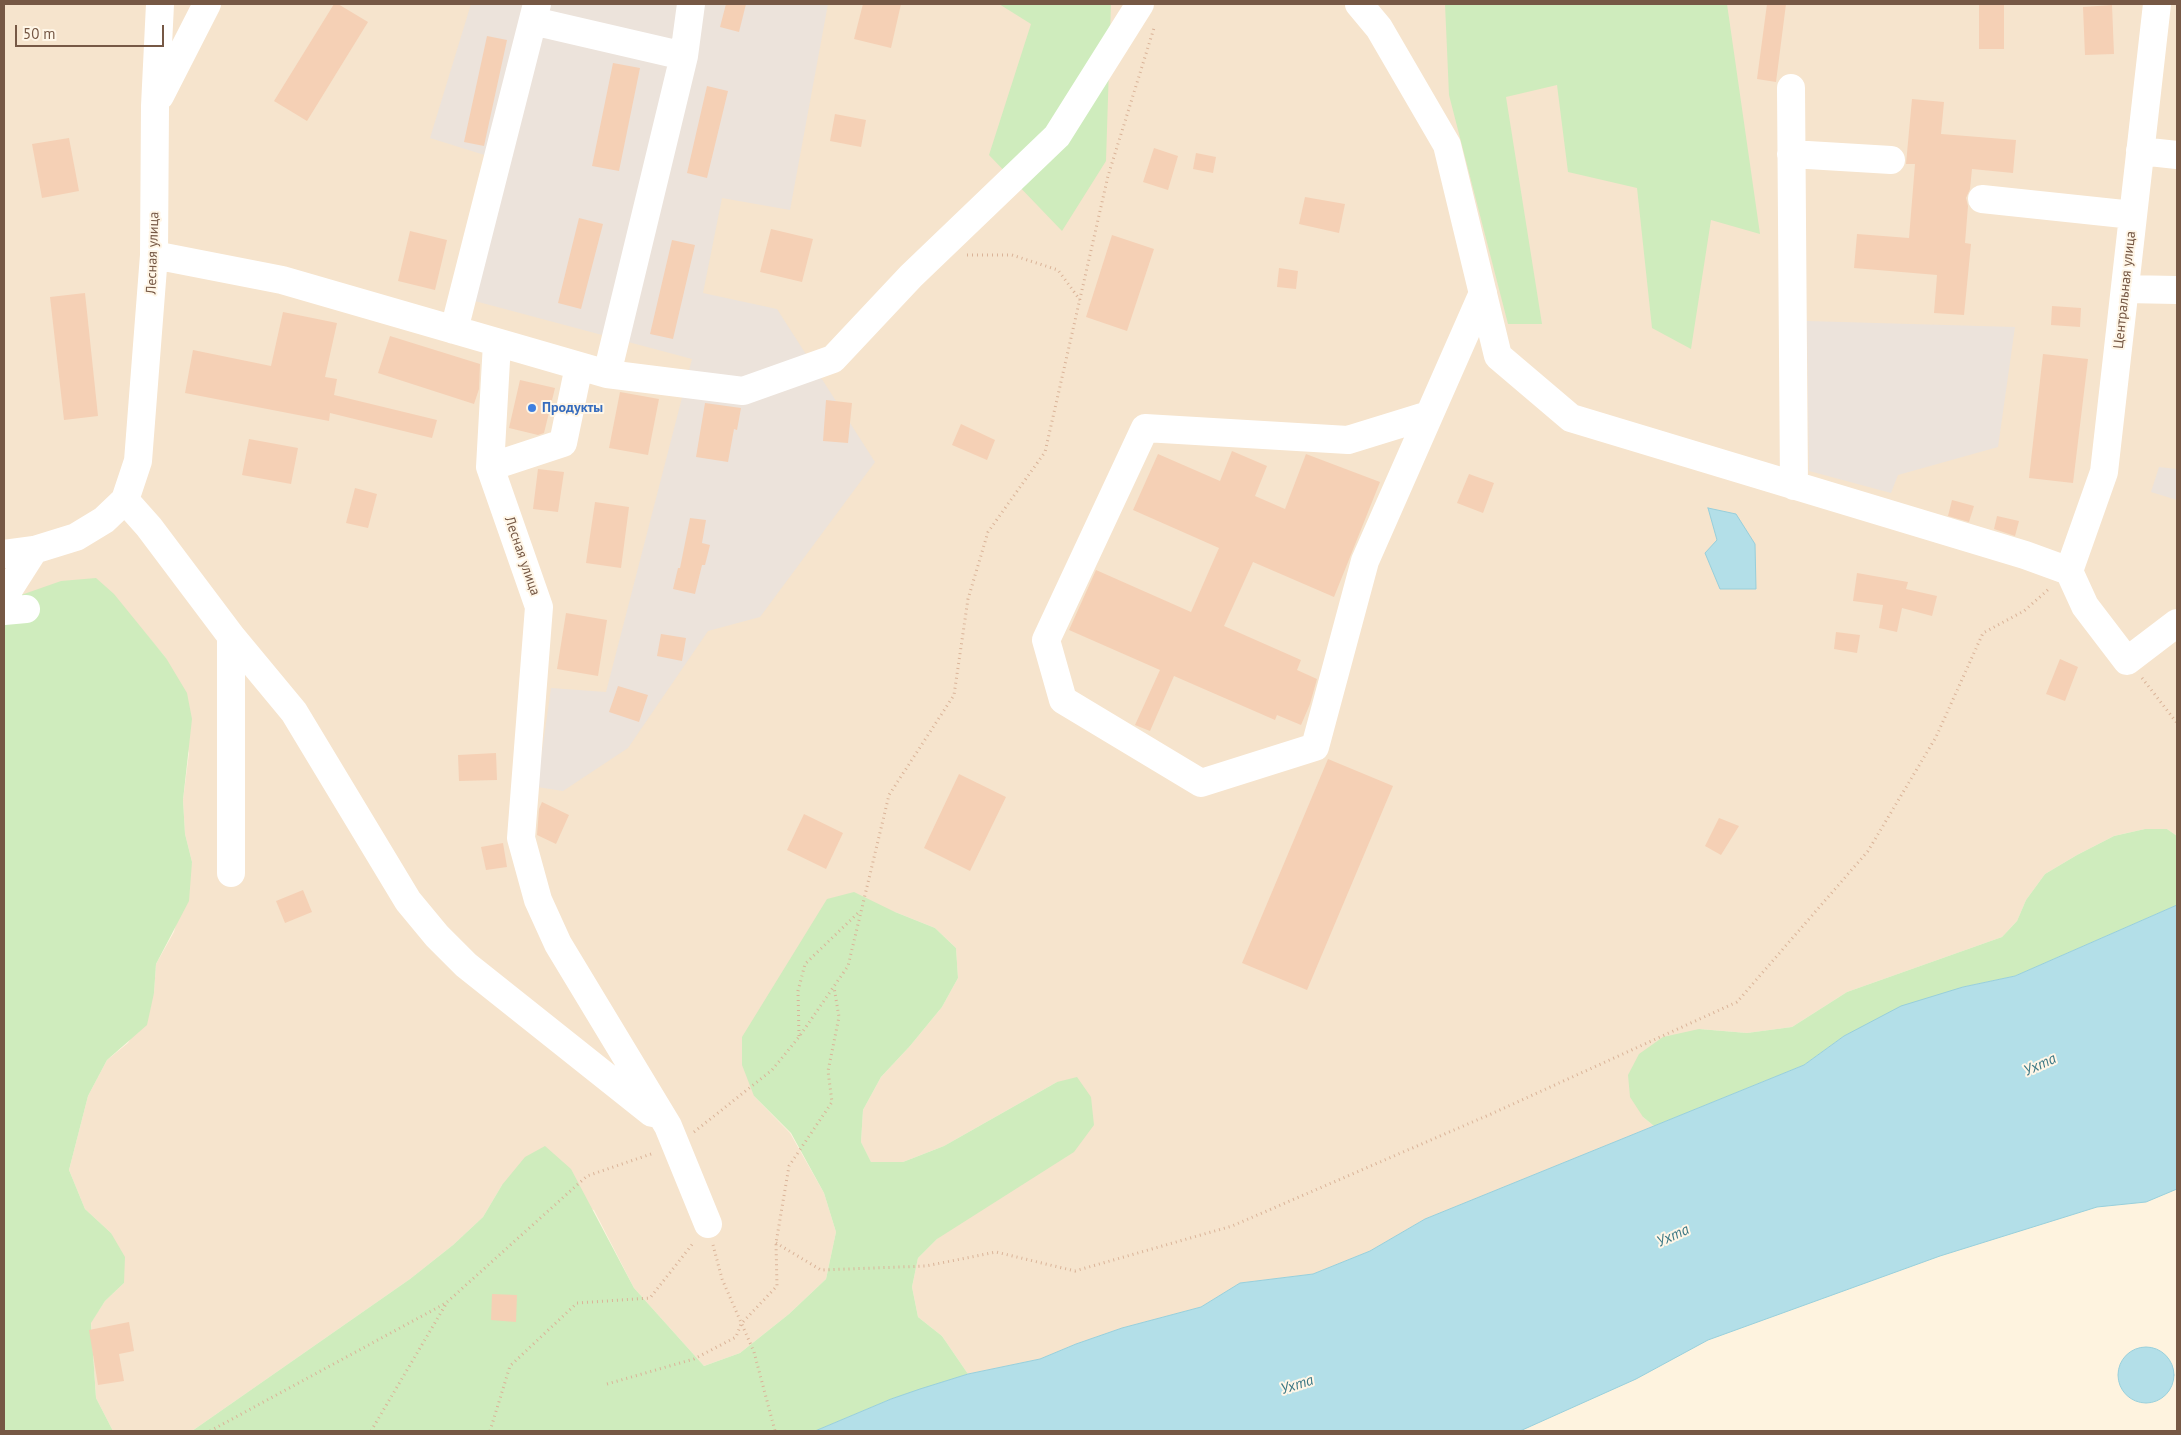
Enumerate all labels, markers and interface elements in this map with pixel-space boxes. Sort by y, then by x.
scale bar [18,15,166,47]
text: 50 m [23,24,56,43]
street label: Лесная улица [143,211,163,295]
street label: Центральная улица [2110,230,2140,350]
place label: Продукты [542,400,603,416]
marker: Продукты [526,402,538,414]
street label: Лесная улица [501,514,543,598]
water label: Ухта [2021,1050,2059,1080]
water label: Ухта [1654,1221,1692,1251]
water label: Ухта [1278,1371,1316,1399]

